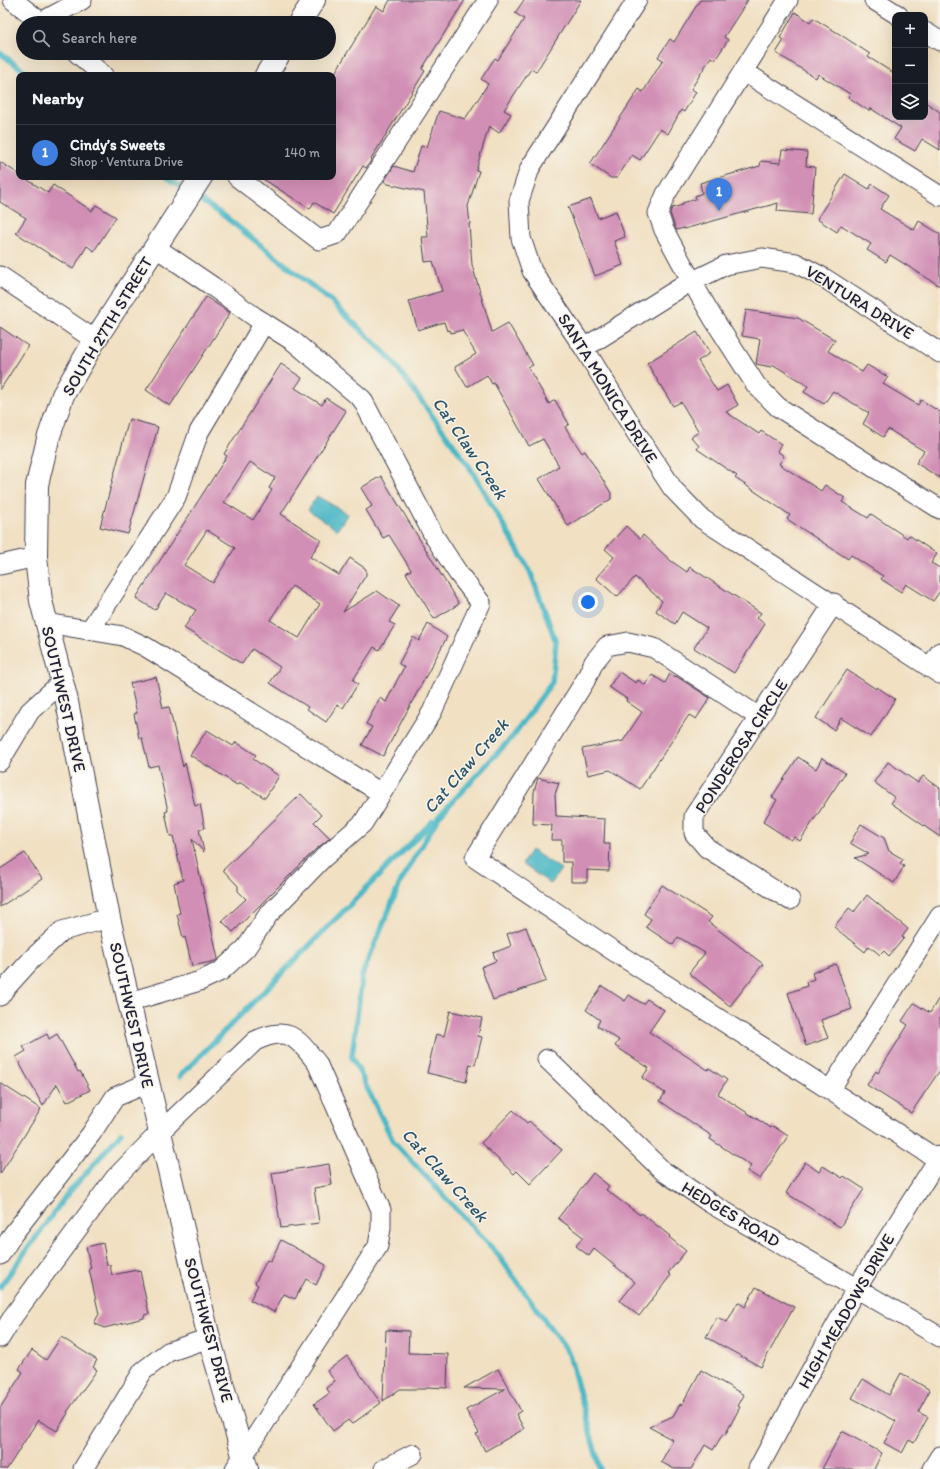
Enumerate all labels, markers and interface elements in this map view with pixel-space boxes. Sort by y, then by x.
map controls [892,12,928,120]
button: + [892,12,928,48]
search box [16,16,336,60]
icon: search [30,27,52,49]
text: Search here [62,29,137,47]
button: − [892,48,928,84]
button: layers [892,84,928,120]
text: Nearby [32,88,84,108]
text: Cindy’s Sweets [70,136,165,154]
text: 1 [42,145,48,160]
text: 140 m [284,145,320,160]
text: Shop · Ventura Drive [70,154,183,169]
pin: 1 [706,178,732,211]
street label: SOUTH 27TH STREET [58,252,157,399]
street label: VENTURA DRIVE [802,261,918,343]
street label: SANTA MONICA DRIVE [554,309,662,467]
water label: Cat Claw Creek [428,393,513,505]
your location [578,592,598,612]
street label: SOUTHWEST DRIVE [37,624,91,774]
street label: PONDEROSA CIRCLE [690,675,792,817]
water label: Cat Claw Creek [419,713,514,818]
street label: SOUTHWEST DRIVE [105,940,159,1090]
water label: Cat Claw Creek [397,1124,494,1228]
street label: HEDGES ROAD [678,1177,784,1251]
street label: HIGH MEADOWS DRIVE [794,1230,898,1392]
street label: SOUTHWEST DRIVE [180,1255,238,1405]

